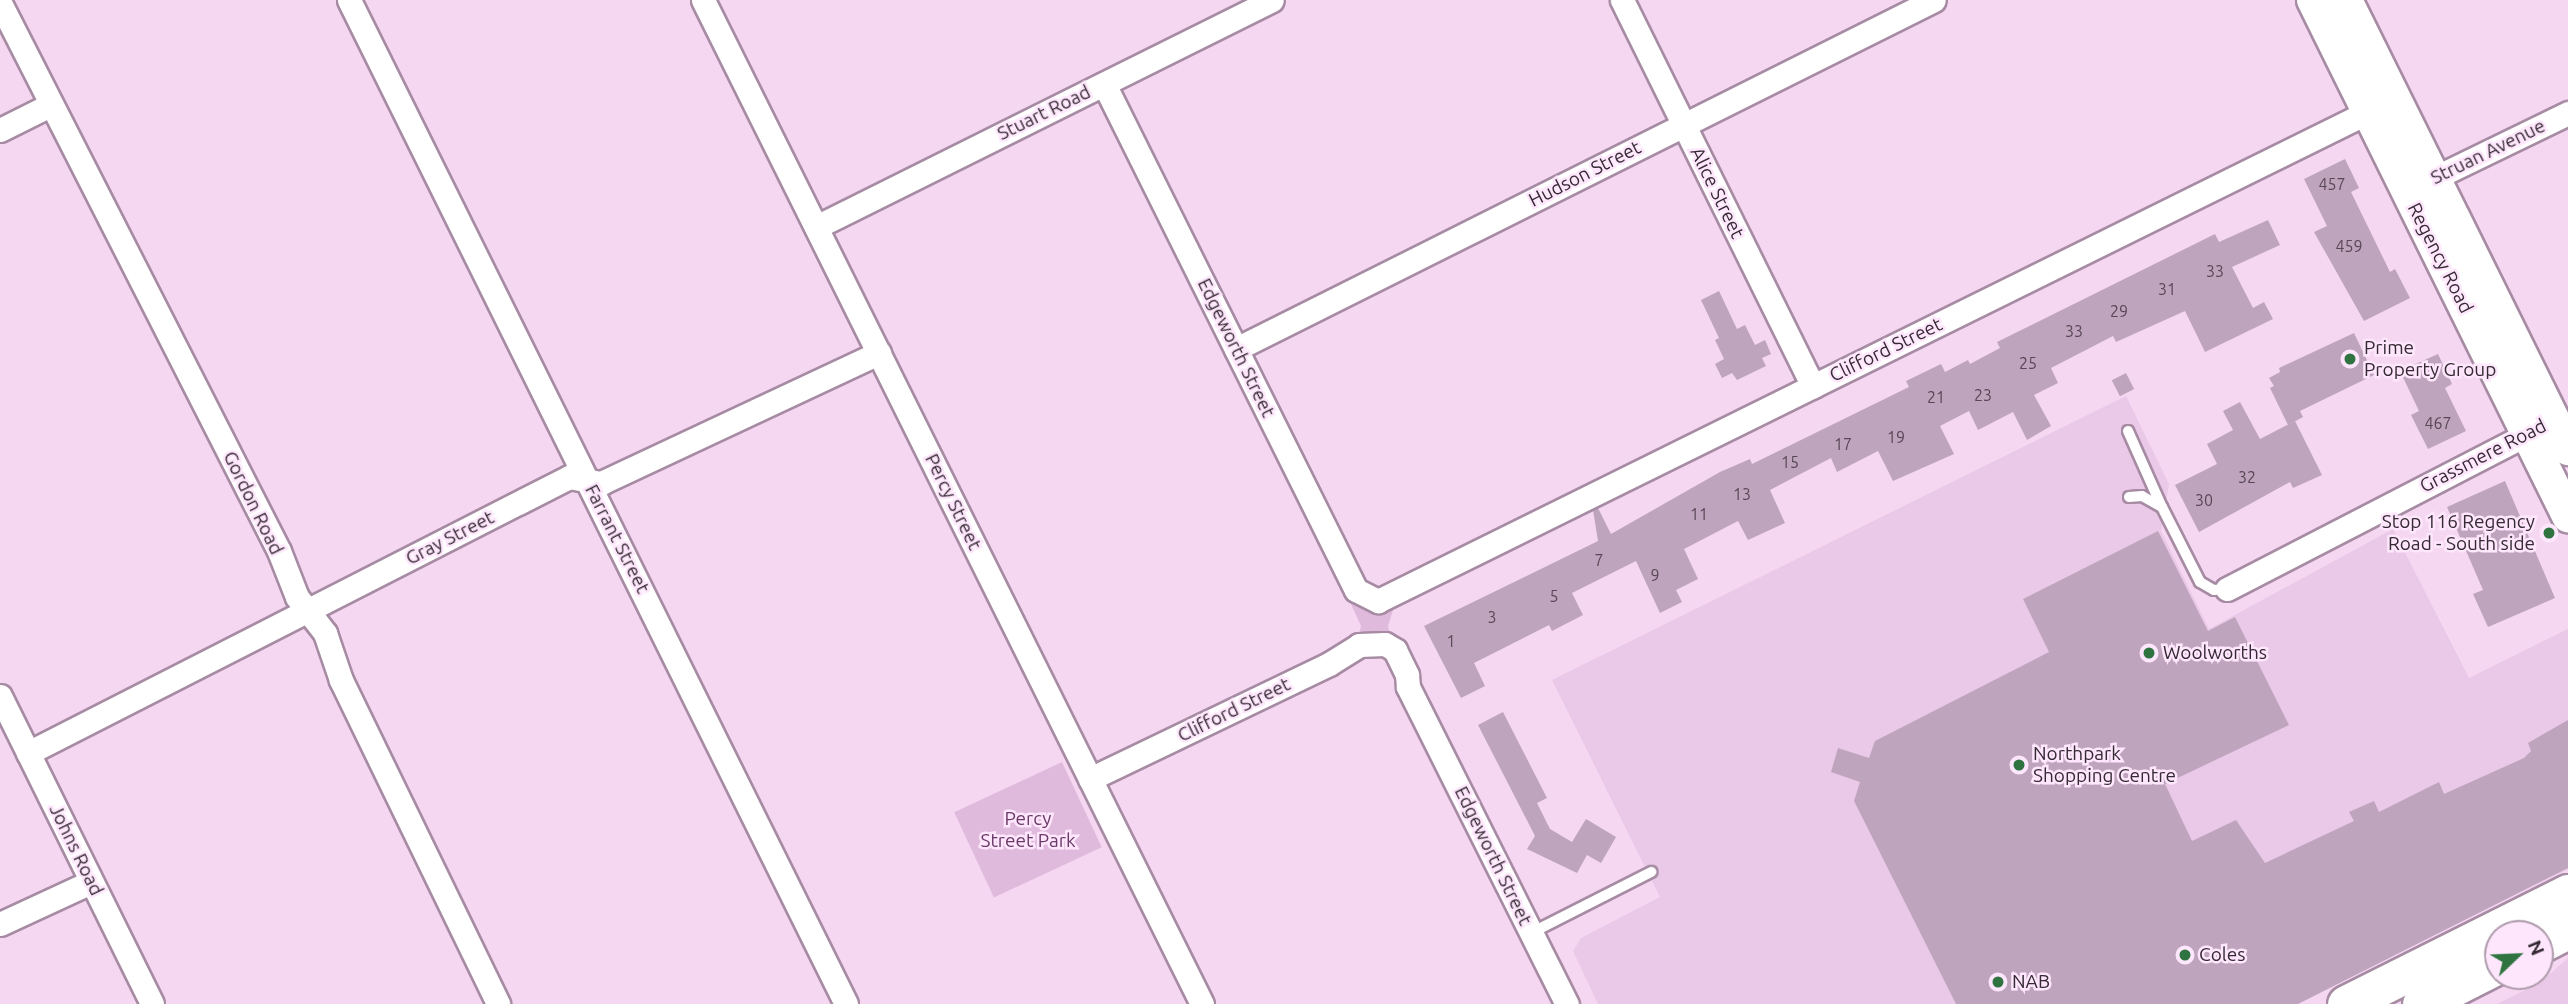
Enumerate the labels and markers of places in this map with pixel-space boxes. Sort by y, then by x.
place label: Prime Property Group [2364,337,2496,381]
marker: Prime Property Group [2342,351,2358,367]
place label: Stop 116 Regency Road - South side [2382,511,2535,555]
marker: Stop 116 Regency Road - South side [2541,525,2557,541]
place label: Woolworths [2163,642,2267,664]
marker: Woolworths [2141,645,2157,661]
place label: Northpark Shopping Centre [2033,743,2176,787]
marker: Northpark Shopping Centre [2011,757,2027,773]
place label: Coles [2199,944,2245,966]
marker: Coles [2177,947,2193,963]
place label: NAB [2012,971,2050,993]
marker: NAB [1990,974,2006,990]

